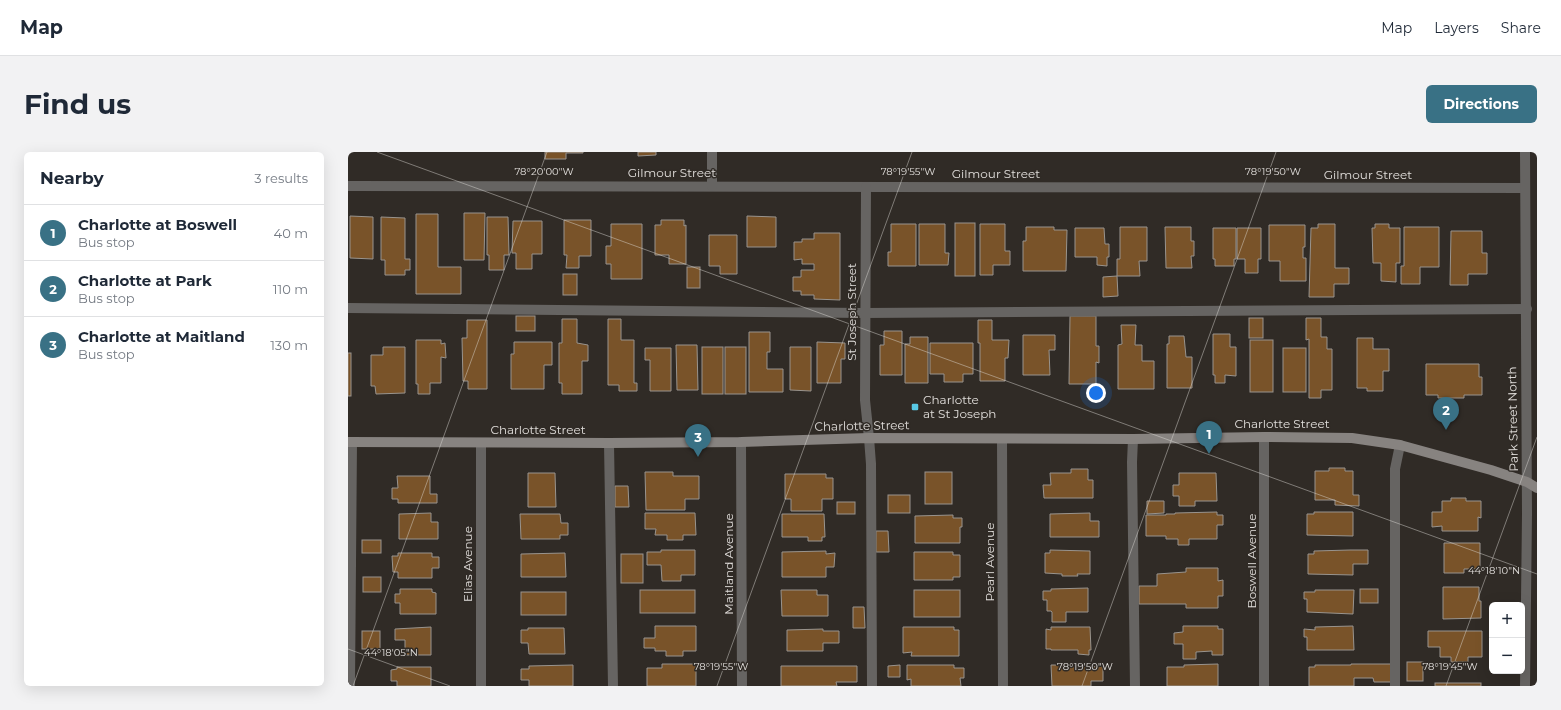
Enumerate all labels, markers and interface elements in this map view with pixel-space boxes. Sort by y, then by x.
text: Map [20,16,63,39]
text: Map [1381,19,1412,37]
text: Layers [1434,19,1479,37]
text: Share [1501,19,1541,37]
button: Directions [1426,85,1537,123]
text: Find us [24,87,131,121]
text: 78°20'00"W [514,165,574,178]
street label: Gilmour Street [628,165,716,180]
text: 78°19'55"W [881,165,935,178]
text: 78°19'50"W [1245,165,1301,178]
street label: Gilmour Street [952,166,1040,181]
street label: Gilmour Street [1324,167,1412,182]
text: Nearby [40,168,104,188]
text: 3 results [254,170,308,186]
text: Charlotte at Boswell [78,215,237,234]
text: 1 [50,225,56,241]
text: 40 m [274,225,308,241]
text: Bus stop [78,234,135,250]
street label: St Joseph Street [844,263,859,361]
text: Charlotte at Park [78,271,212,290]
text: 2 [49,281,57,297]
text: 110 m [273,281,308,297]
text: Bus stop [78,290,135,306]
text: Charlotte at Maitland [78,327,245,346]
text: 3 [49,337,57,353]
text: 130 m [270,337,308,353]
text: Bus stop [78,346,135,362]
street label: Park Street North [1504,366,1521,472]
your location [1086,383,1106,403]
place label: Charlotte at St Joseph [923,392,996,421]
pin: 2 [1433,397,1459,430]
marker: Charlotte at St Joseph [910,402,920,412]
street label: Charlotte Street [1234,416,1330,431]
street label: Charlotte Street [814,417,910,434]
pin: 1 [1196,421,1222,454]
street label: Charlotte Street [490,422,586,437]
pin: 3 [685,424,711,457]
street label: Maitland Avenue [721,513,736,615]
street label: Boswell Avenue [1244,514,1259,608]
street label: Pearl Avenue [982,523,997,602]
street label: Elias Avenue [460,526,475,602]
text: 44°18'10"N [1468,564,1520,577]
map controls [1489,602,1525,674]
button: + [1489,602,1525,638]
button: − [1489,638,1525,674]
text: 44°18'05"N [364,646,418,659]
text: 78°19'55"W [694,660,748,673]
text: 78°19'50"W [1057,660,1113,673]
text: 78°19'45"W [1422,660,1478,673]

